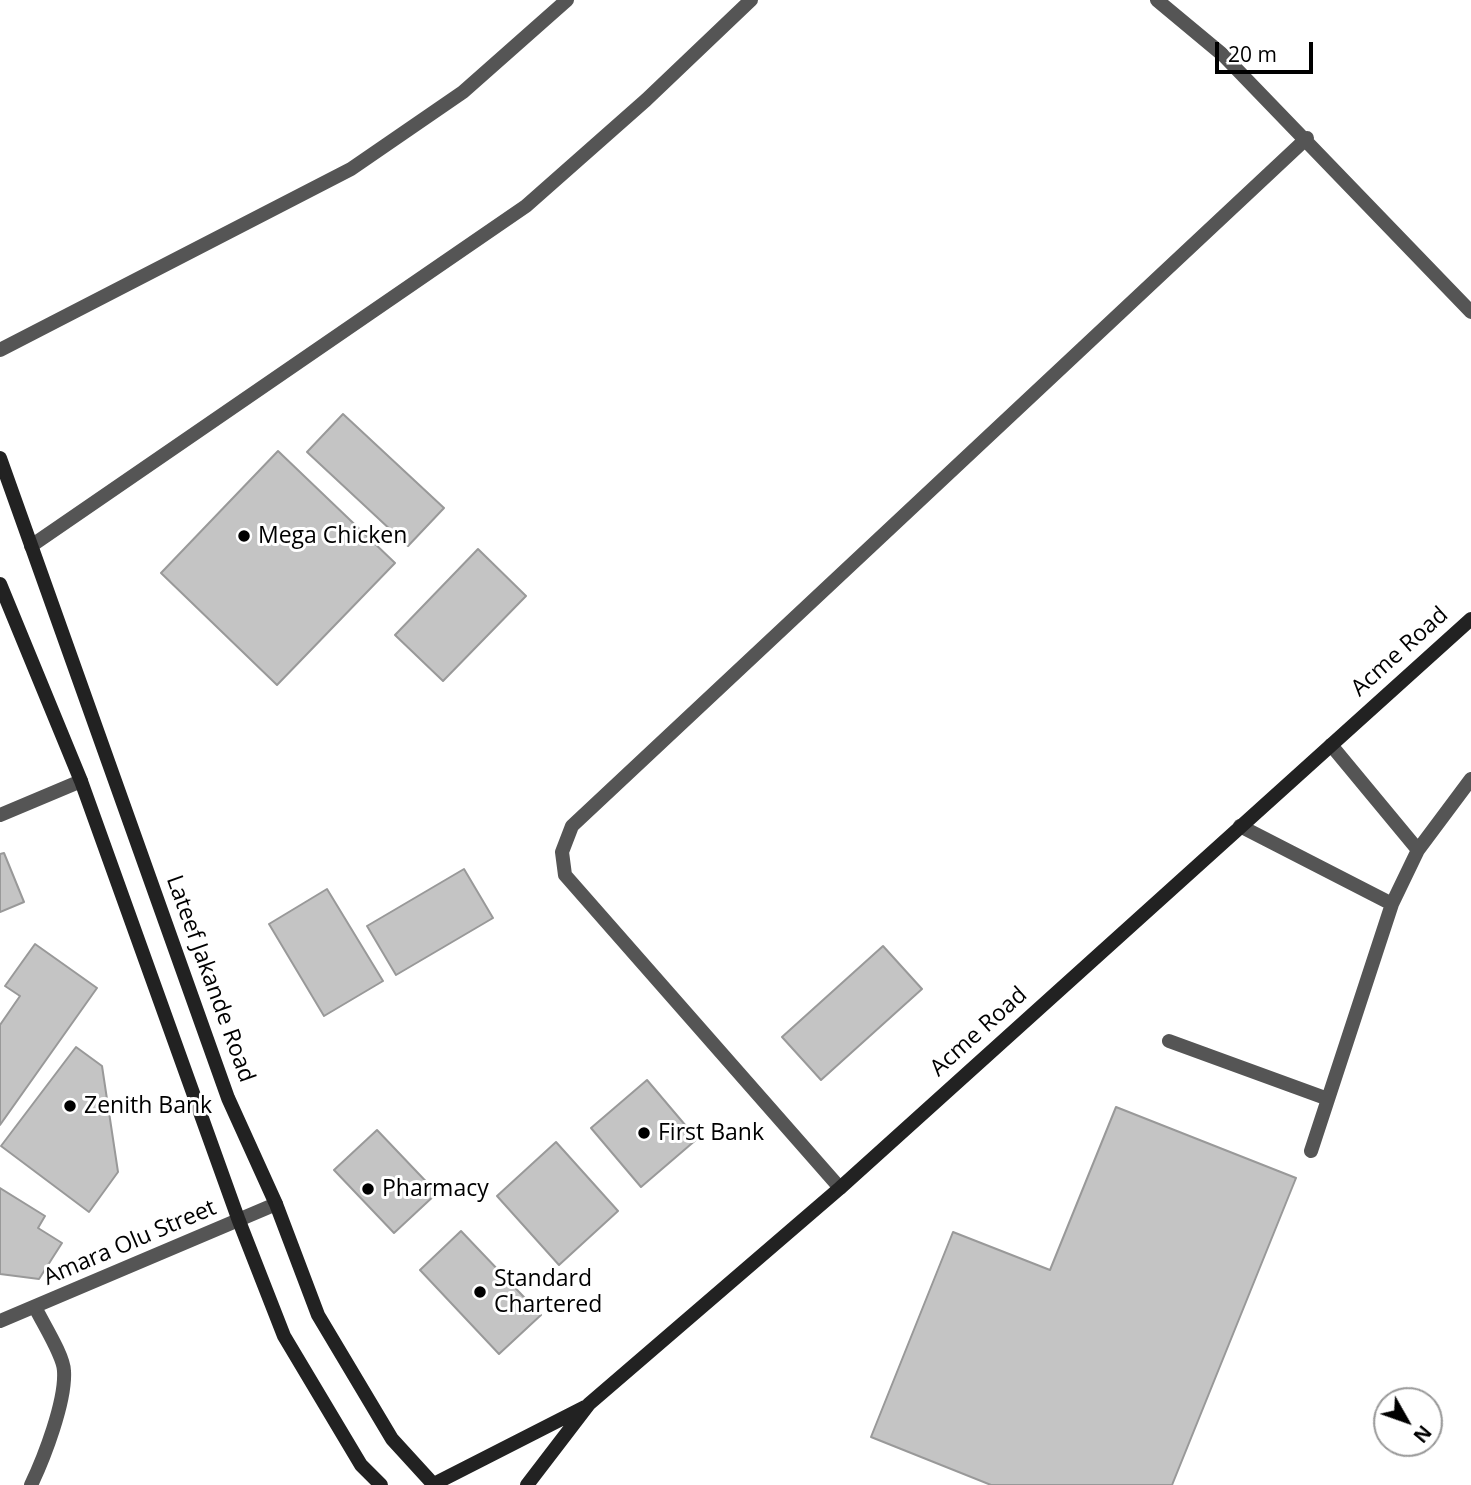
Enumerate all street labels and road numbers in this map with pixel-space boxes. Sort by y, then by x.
street label: Acme Road [1346,601,1454,703]
street label: Lateef Jakande Road [160,872,260,1086]
street label: Acme Road [925,981,1033,1083]
street label: Amara Olu Street [40,1194,220,1292]

